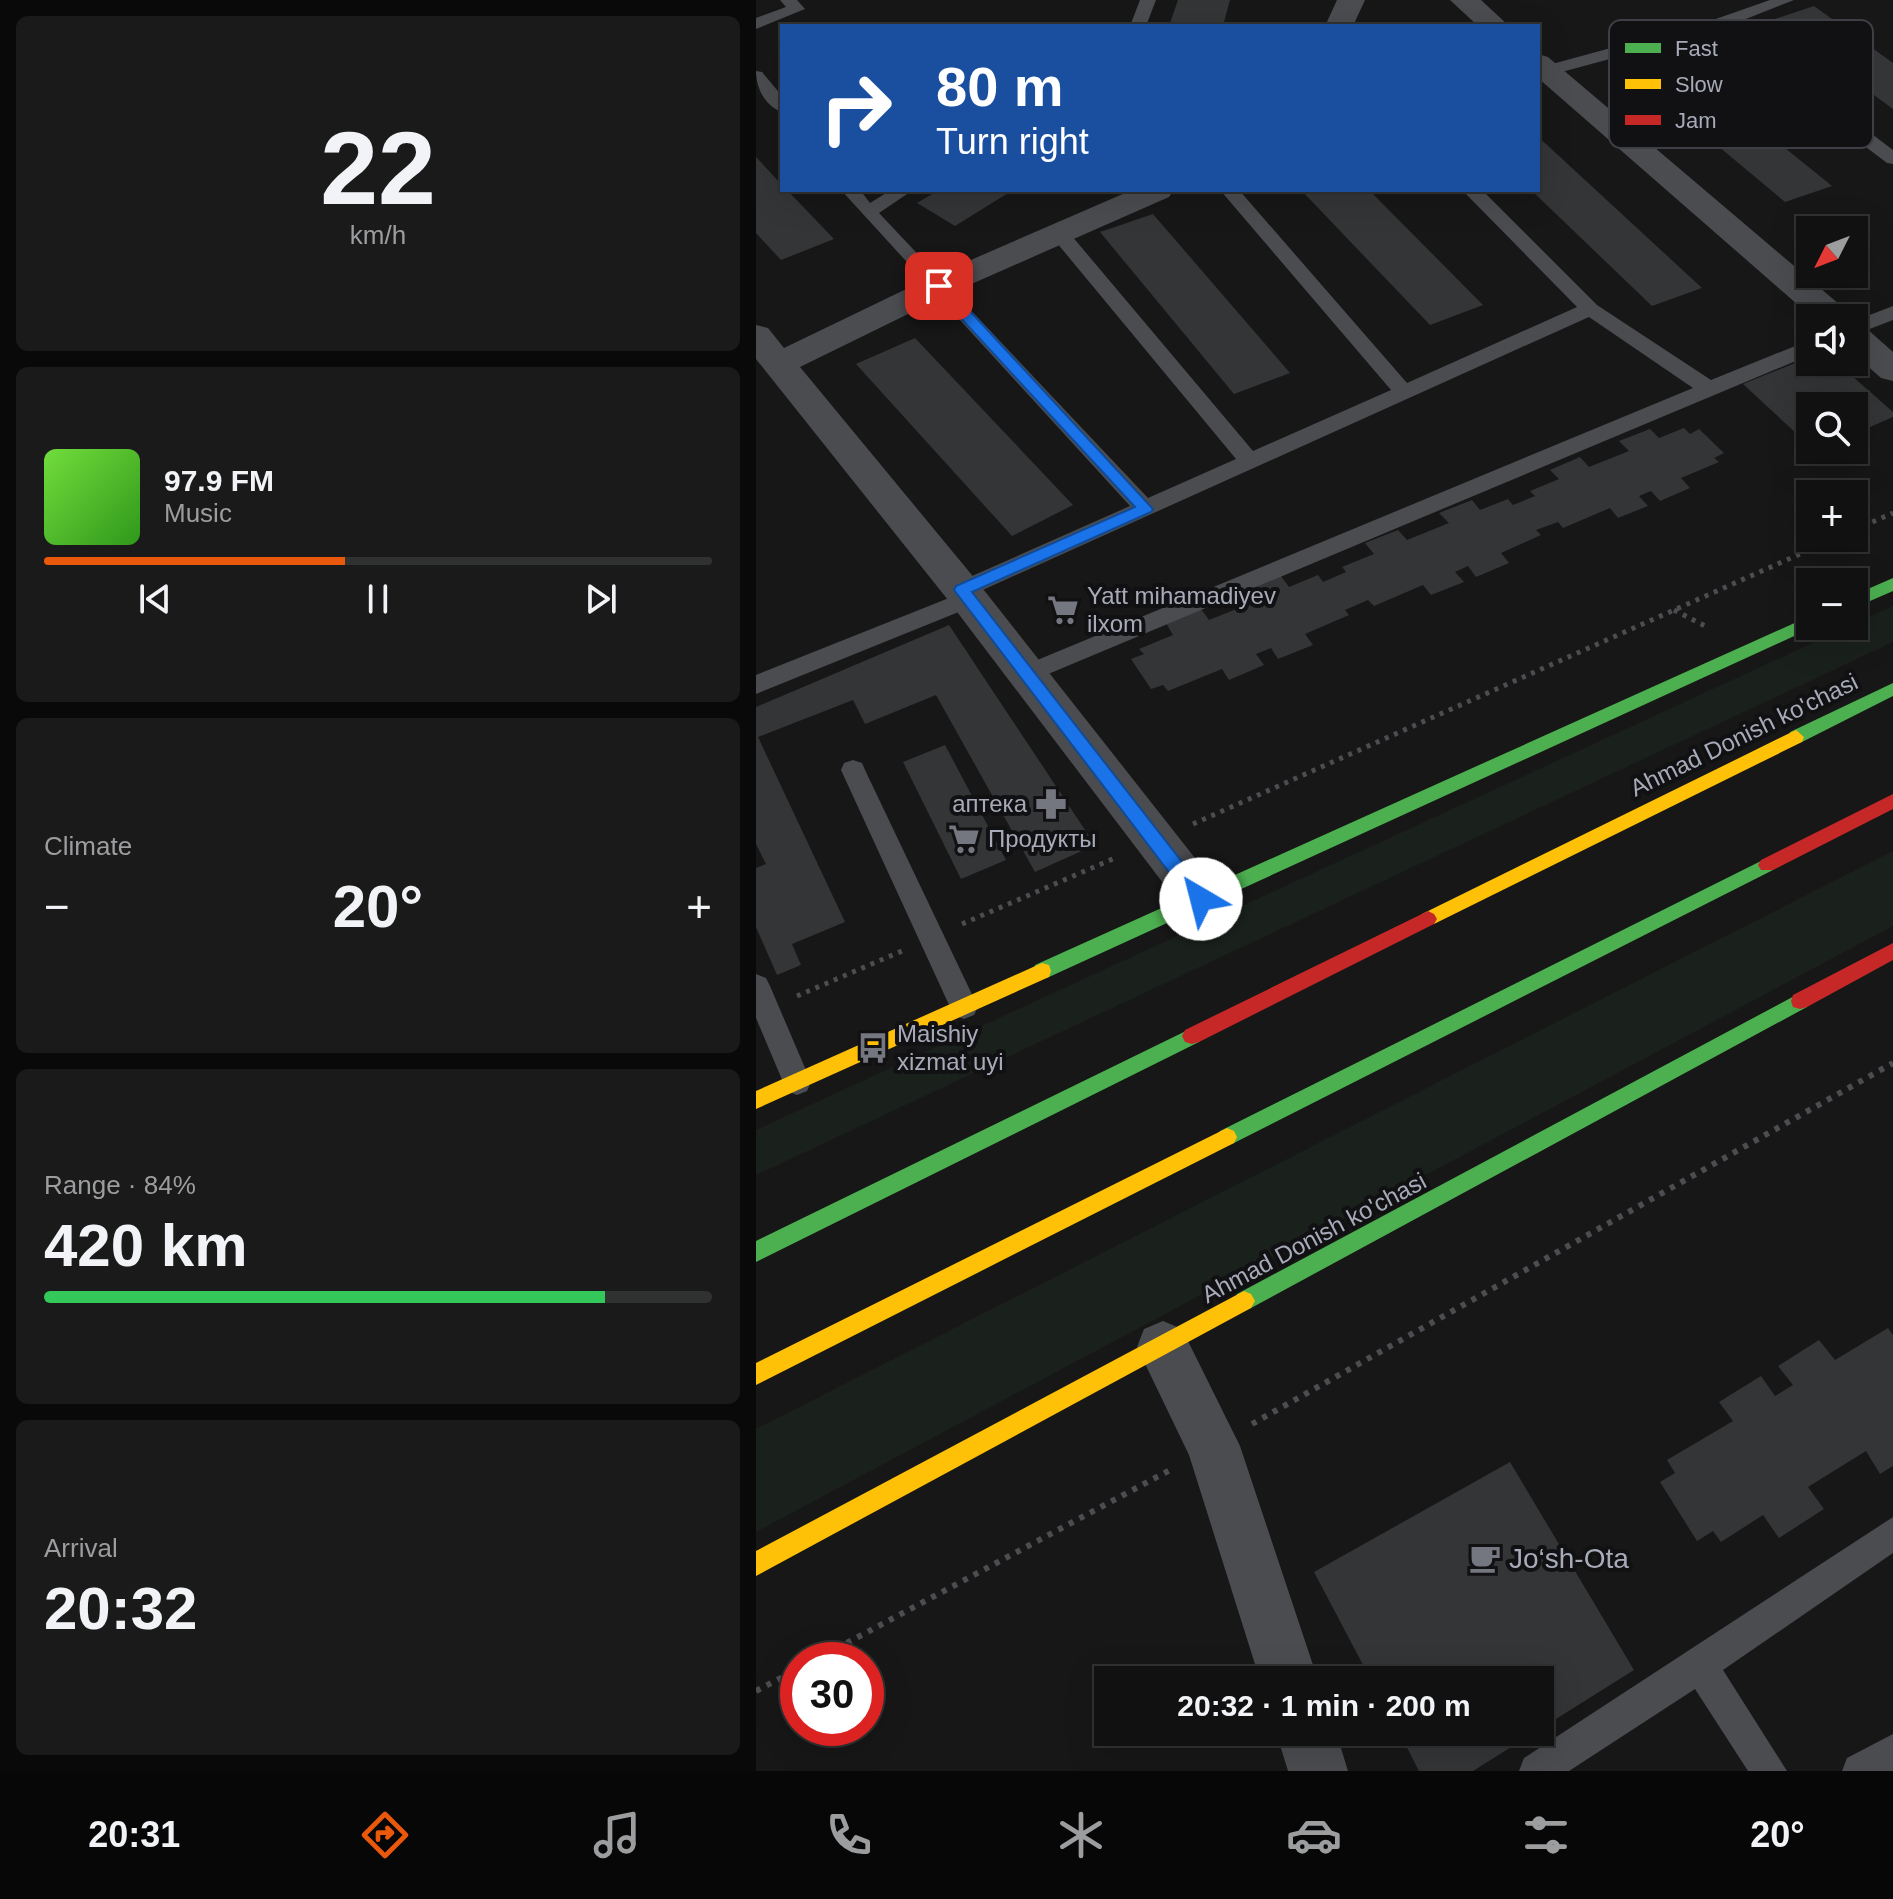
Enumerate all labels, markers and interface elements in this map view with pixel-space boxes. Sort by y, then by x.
legend [1609,20,1873,148]
text: Fast [1675,36,1718,61]
text: 80 m [936,55,1064,118]
icon: right [804,56,908,160]
text: Slow [1675,72,1723,97]
text: Jam [1675,108,1717,133]
text: 22 [320,110,436,226]
text: Turn right [936,121,1089,162]
north arrow [1796,216,1868,288]
map controls [1796,216,1868,640]
text: km/h [350,220,406,250]
pin [905,252,973,320]
icon: arrive [917,264,961,308]
button: sound [1796,304,1868,376]
button: search [1796,392,1868,464]
text: 97.9 FM [164,464,274,497]
button: + [1796,480,1868,552]
text: Music [164,498,232,528]
button: − [1796,568,1868,640]
icon: previous [133,577,177,621]
icon: pause [356,577,400,621]
icon: next [579,577,623,621]
place label: Yatt mihamadiyev ilxom [1087,582,1276,637]
supermarket icon: Yatt mihamadiyev ilxom [1046,593,1080,627]
street label: Ahmad Donish ko'chasi [1625,668,1862,801]
pharmacy icon: аптека [1034,787,1068,821]
place label: аптека [952,790,1028,817]
supermarket icon: Продукты [947,822,981,856]
place label: Продукты [988,825,1096,852]
text: Climate [44,831,132,861]
position arrow [1159,857,1243,941]
text: 20° [333,873,423,940]
text: − [44,882,70,931]
text: + [686,882,712,931]
place label: Maishiy xizmat uyi [897,1020,1004,1075]
bus stop icon: Maishiy xizmat uyi [856,1031,890,1065]
street label: Ahmad Donish ko'chasi [1197,1167,1430,1308]
text: Range · 84% [44,1170,196,1200]
text: 420 km [44,1212,248,1279]
text: Arrival [44,1533,118,1563]
cafe icon: Jo‘sh-Ota [1468,1541,1502,1575]
place label: Jo‘sh-Ota [1509,1543,1629,1574]
text: 20:32 [44,1575,197,1642]
speed limit sign: 30 [780,1642,884,1746]
text: 20:32 · 1 min · 200 m [1177,1689,1471,1722]
icon: directions [357,1807,413,1863]
icon: music [589,1807,645,1863]
icon: phone [821,1807,877,1863]
icon: climate [1053,1807,1109,1863]
icon: car [1286,1807,1342,1863]
icon: filters [1518,1807,1574,1863]
text: 20:31 [88,1814,180,1855]
text: 20° [1750,1814,1805,1855]

